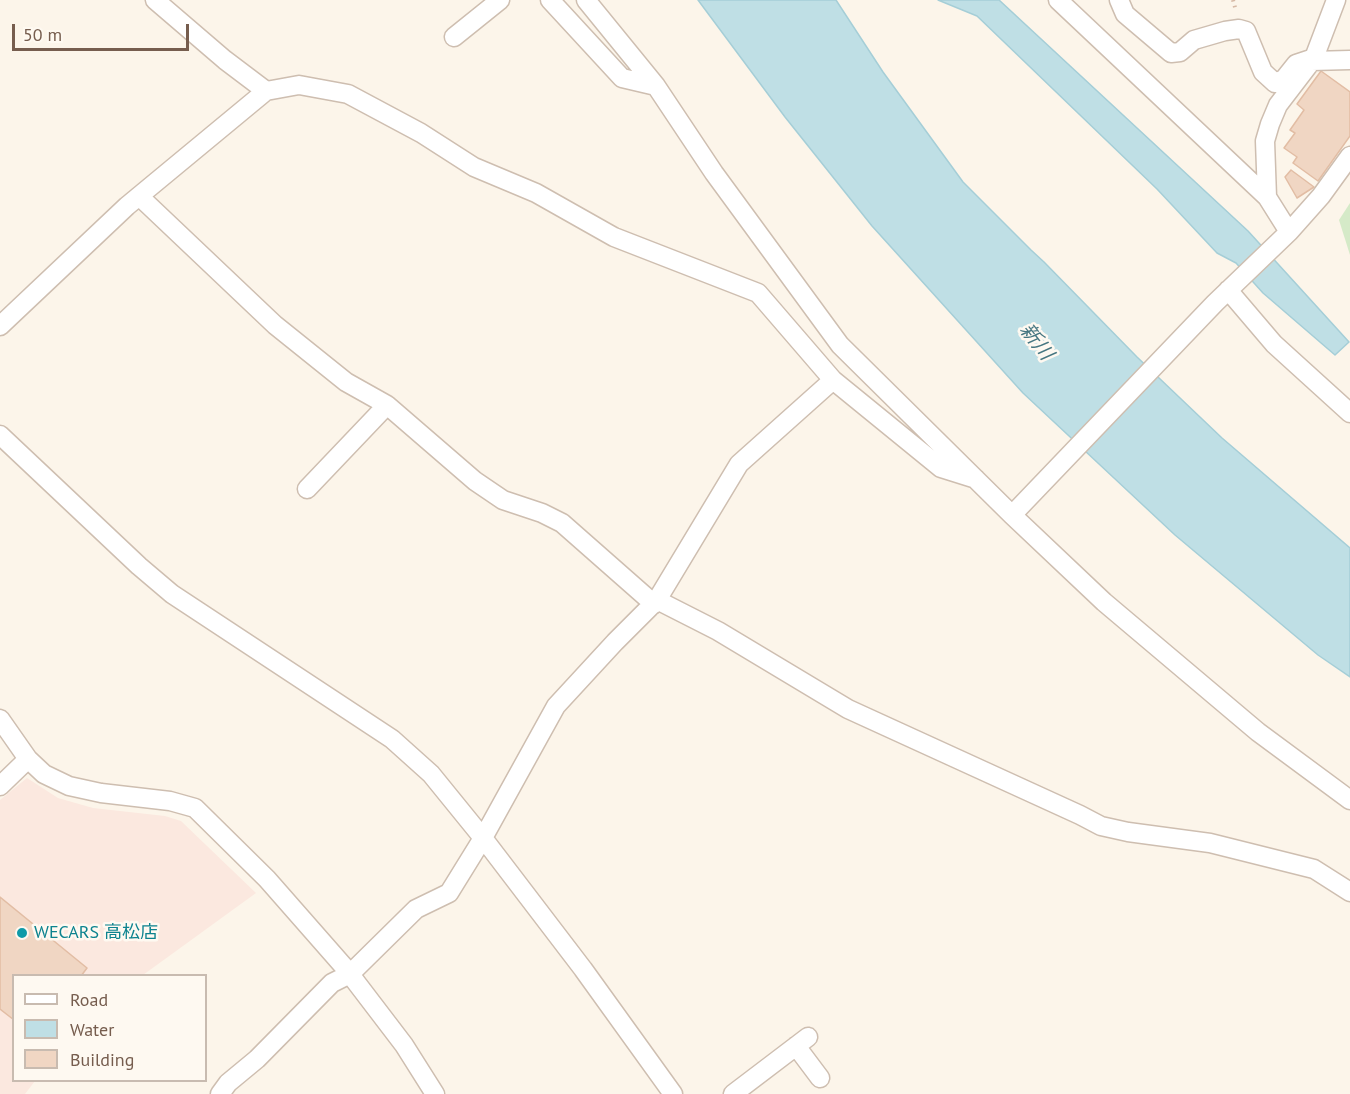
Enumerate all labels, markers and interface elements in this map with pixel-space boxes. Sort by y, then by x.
scale bar [15,12,192,50]
text: 50 m [23,23,62,46]
water label: 新川 [1014,319,1058,365]
place label: WECARS 高松店 [34,922,158,944]
marker: WECARS 高松店 [15,926,29,940]
legend [12,974,207,1082]
text: Road [70,988,108,1011]
text: Water [70,1018,114,1041]
text: Building [70,1048,134,1071]

